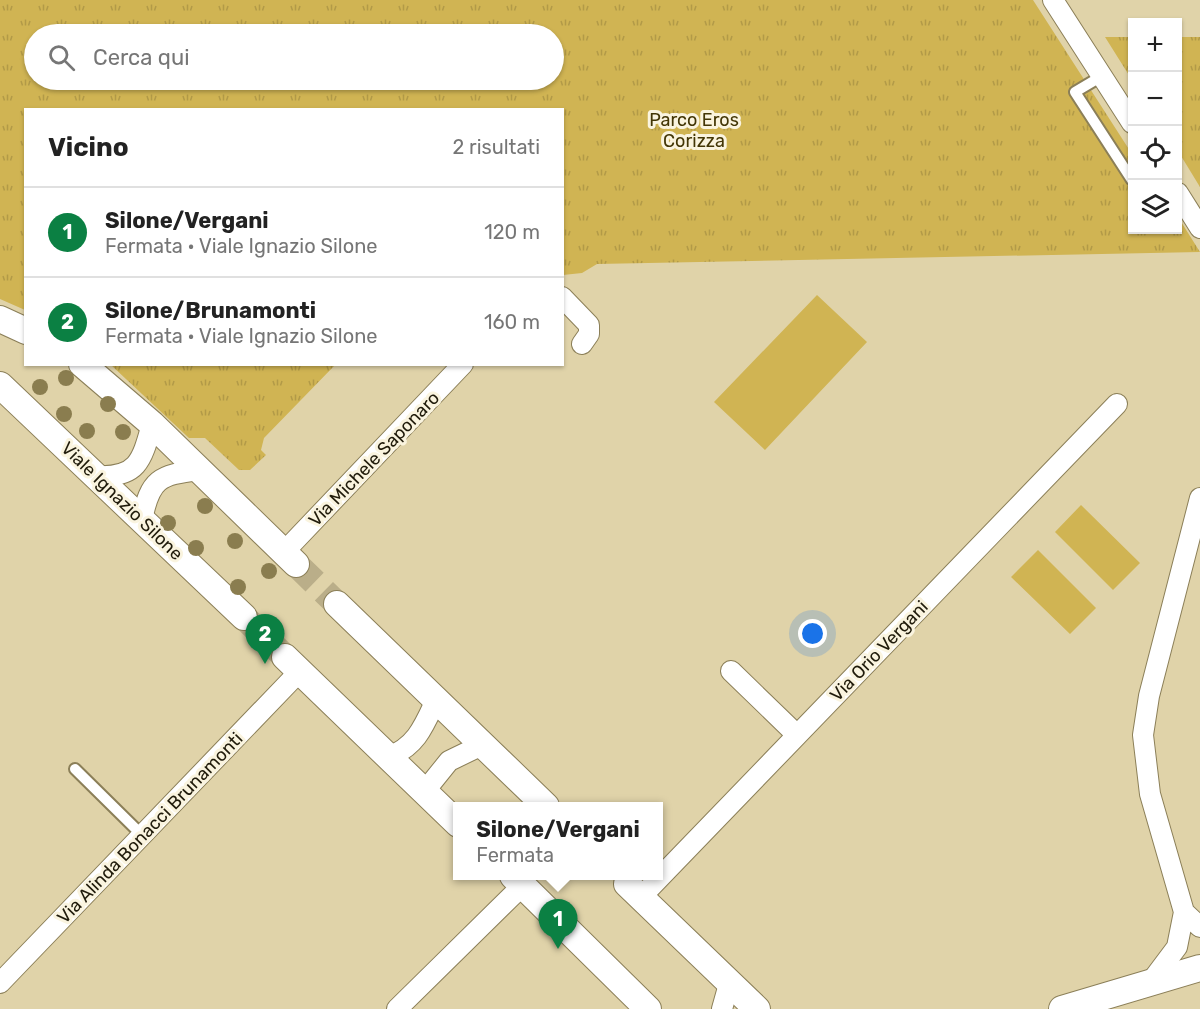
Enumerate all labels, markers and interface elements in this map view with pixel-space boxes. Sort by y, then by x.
map controls [1128,18,1182,234]
button: + [1128,18,1182,72]
search box [24,24,564,90]
icon: search [45,41,78,74]
text: Cerca qui [93,44,189,71]
button: − [1128,72,1182,126]
park label: Parco Eros Corizza [649,109,739,152]
button: locate [1128,126,1182,180]
text: Vicino [48,132,129,163]
text: 2 risultati [452,135,540,159]
button: layers [1128,180,1182,234]
text: Silone/Vergani [105,207,269,234]
text: 1 [63,220,72,244]
text: 120 m [484,220,540,244]
text: Fermata · Viale Ignazio Silone [105,234,377,258]
text: Silone/Brunamonti [105,297,316,324]
text: 2 [61,310,74,334]
text: 160 m [484,310,540,334]
text: Fermata · Viale Ignazio Silone [105,324,377,348]
street label: Via Michele Saponaro [304,387,444,531]
street label: Viale Ignazio Silone [56,437,188,565]
street label: Via Orio Vergani [825,596,933,706]
pin: 2 [246,614,284,664]
your location [798,619,827,648]
street label: Via Alinda Bonacci Brunamonti [53,728,247,928]
popup [453,802,663,880]
text: Silone/Vergani [476,816,640,843]
text: Fermata [476,843,554,867]
pin: 1 [538,900,578,949]

